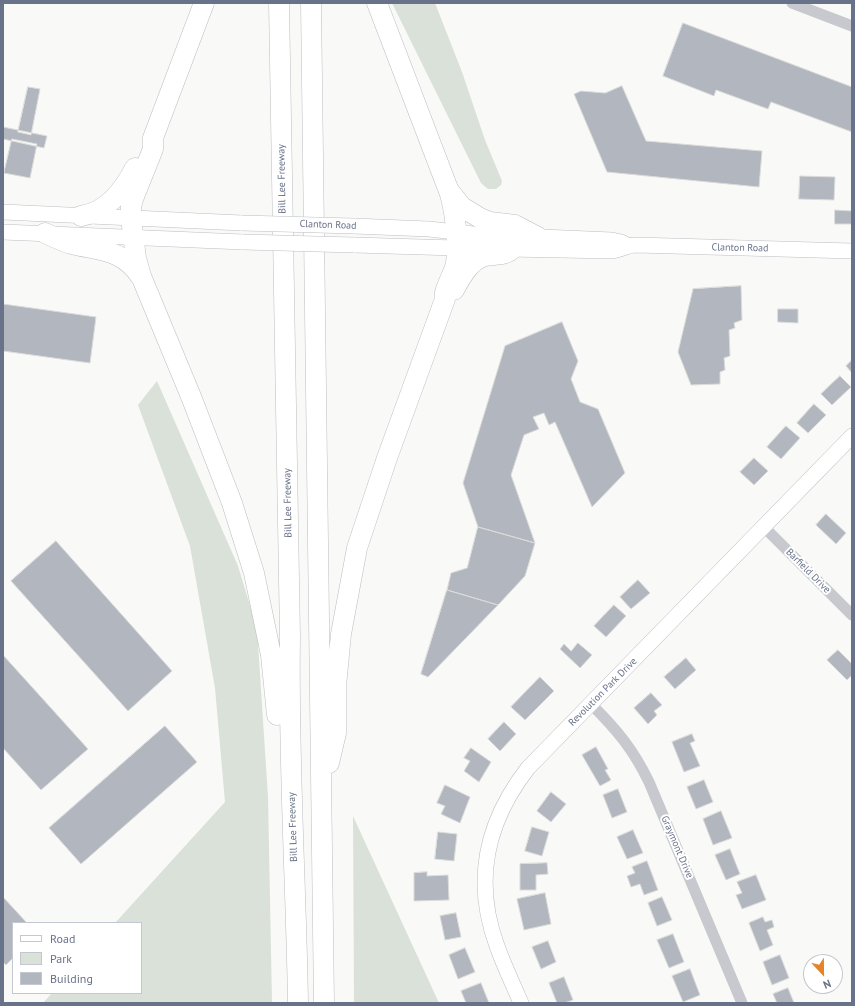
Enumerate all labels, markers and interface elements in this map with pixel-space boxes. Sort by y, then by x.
street label: Bill Lee Freeway [275,144,289,214]
street label: Clanton Road [299,218,357,232]
street label: Clanton Road [711,242,769,254]
street label: Bill Lee Freeway [281,468,295,538]
street label: Barfield Drive [783,546,833,596]
street label: Revolution Park Drive [566,655,640,729]
street label: Bill Lee Freeway [286,792,300,862]
street label: Graymont Drive [658,814,696,880]
legend [12,922,142,994]
text: Road [50,931,75,946]
text: Park [50,951,72,966]
north arrow [803,954,843,994]
text: Building [50,971,93,986]
text: N [821,976,833,992]

